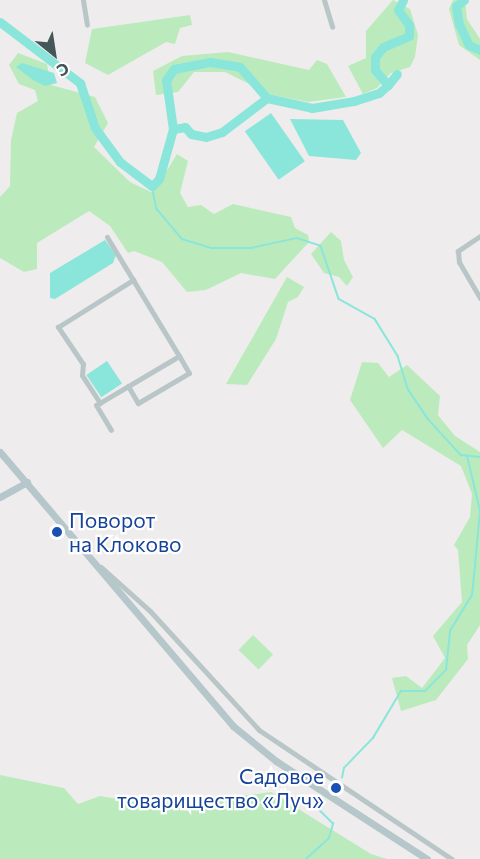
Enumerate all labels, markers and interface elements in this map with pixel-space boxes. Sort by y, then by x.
north arrow [24,24,84,84]
text: С [54,59,73,81]
place label: Поворот на Клоково [69,507,182,557]
marker: Поворот на Клоково [50,525,64,539]
place label: Садовое товарищество «Луч» [117,763,324,813]
marker: Садовое товарищество «Луч» [329,781,343,795]

